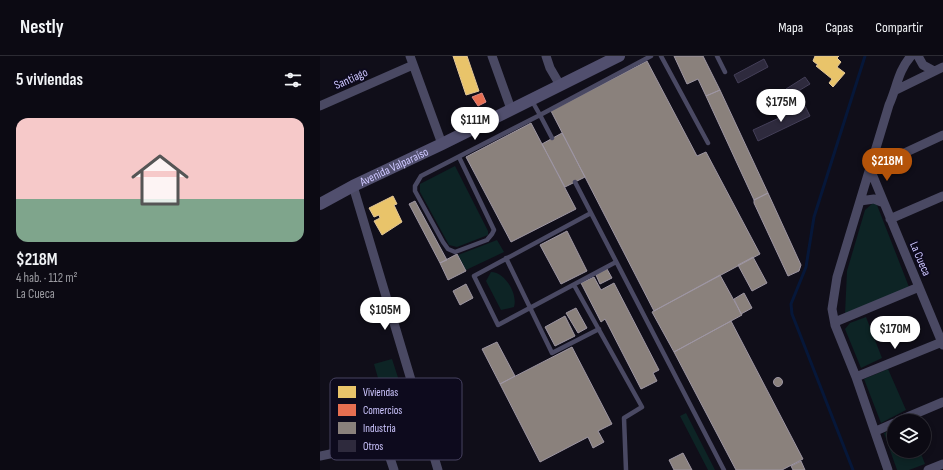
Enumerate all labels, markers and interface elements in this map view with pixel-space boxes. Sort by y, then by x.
text: Nestly [20,16,64,39]
text: Mapa [778,19,803,36]
text: Capas [825,19,853,36]
text: Compartir [875,19,923,36]
street label: Santiago [332,65,370,93]
icon: filters [282,69,304,91]
text: 5 viviendas [16,70,83,90]
pin: $175M [753,89,809,123]
text: $175M [765,94,797,110]
pin: $111M [447,107,503,141]
text: $111M [460,112,490,128]
icon: home [124,144,196,216]
street label: Avenida Valparaíso [356,144,431,190]
pin: $218M [859,148,915,182]
text: $218M [871,153,903,169]
street label: La Cueca [906,240,934,279]
text: $218M [16,250,58,270]
text: 4 hab. · 112 m² [16,270,78,286]
text: La Cueca [16,286,55,302]
pin: $105M [357,297,413,331]
text: $105M [369,302,401,318]
pin: $170M [867,316,923,350]
text: $170M [879,321,911,337]
legend [330,378,462,460]
text: Viviendas [363,386,398,399]
text: Comercios [363,404,402,417]
map controls [887,414,931,458]
button: layers [887,414,931,458]
text: Industria [363,422,396,435]
text: Otros [363,440,383,453]

